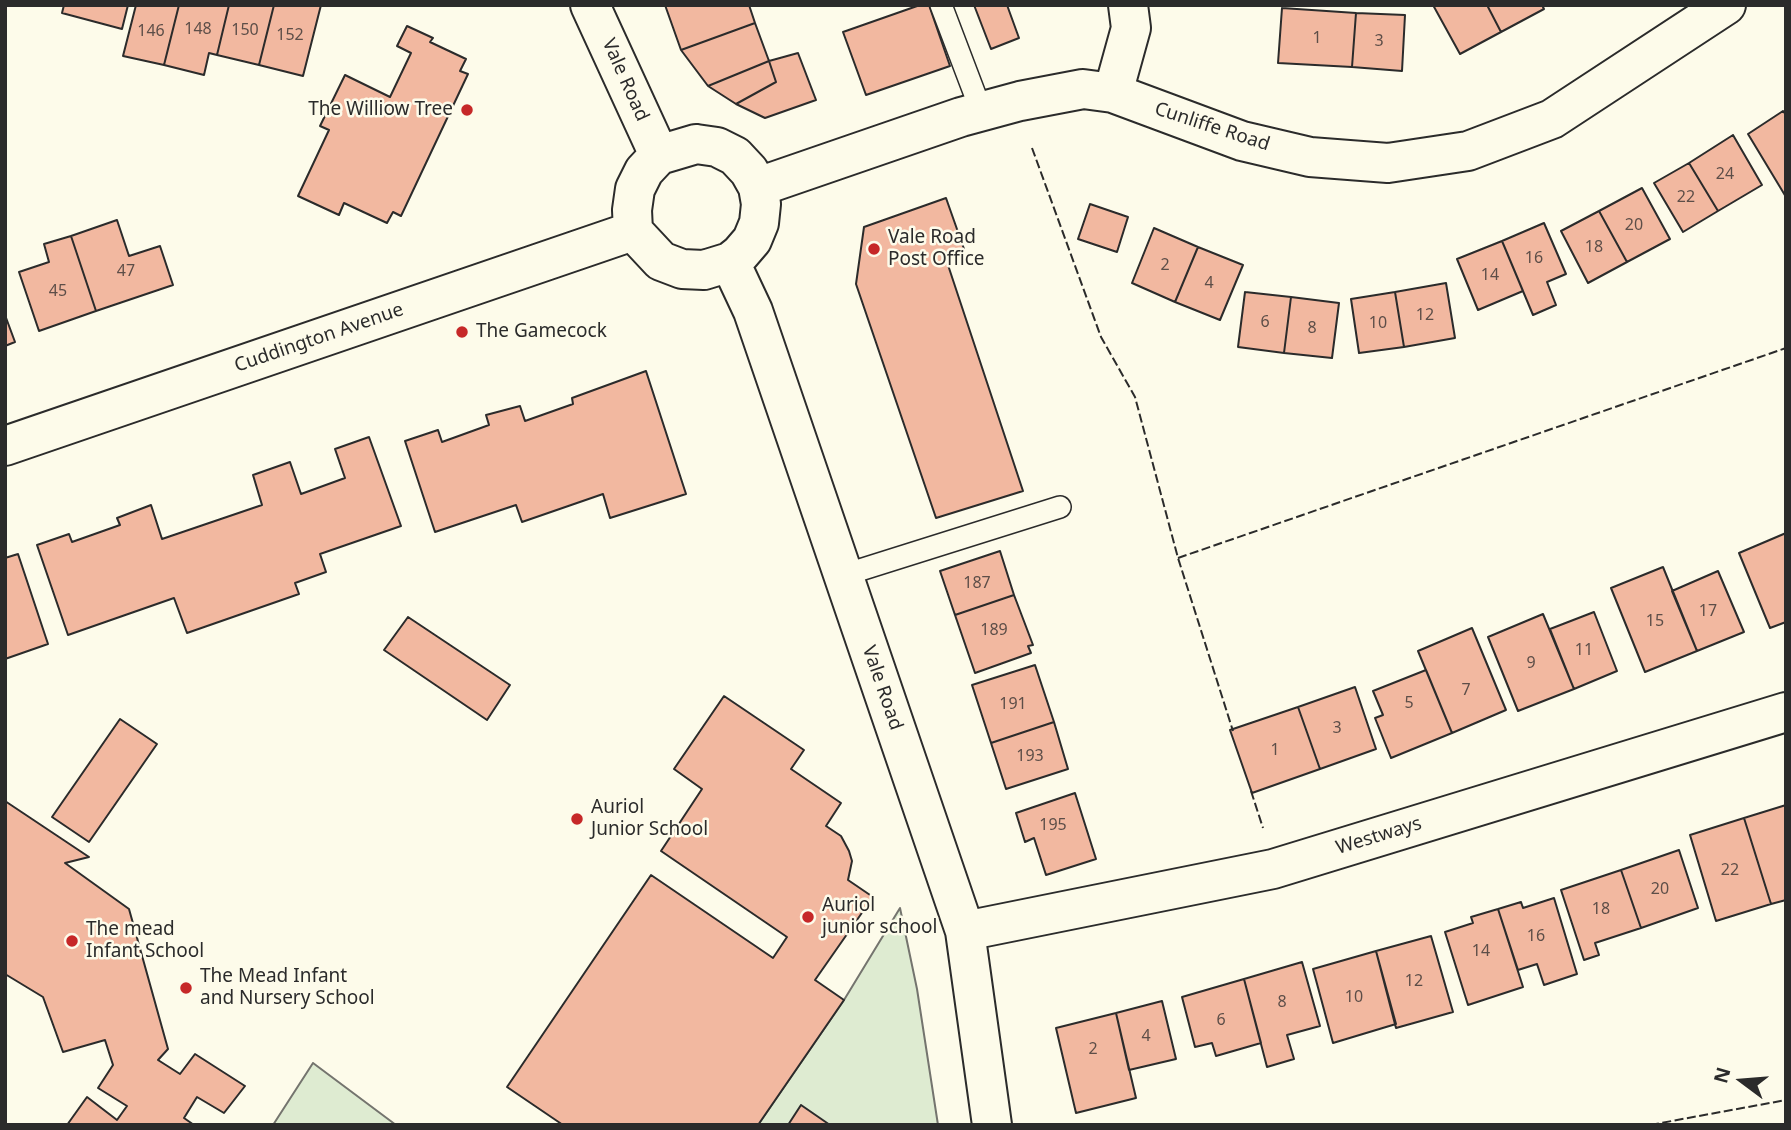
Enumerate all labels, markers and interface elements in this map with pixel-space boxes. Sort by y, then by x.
house number: 148 [184,19,212,39]
house number: 150 [231,20,259,40]
house number: 146 [137,21,165,41]
house number: 152 [276,25,304,45]
house number: 1 [1312,28,1322,48]
house number: 3 [1374,31,1384,51]
street label: Vale Road [597,35,653,125]
street label: Cunliffe Road [1152,98,1272,156]
place label: The Williow Tree [308,99,453,121]
marker: The Williow Tree [459,102,475,118]
house number: 24 [1716,164,1734,184]
house number: 22 [1677,187,1695,207]
house number: 20 [1625,215,1643,235]
place label: Vale Road Post Office [888,227,985,271]
house number: 18 [1585,237,1603,257]
marker: Vale Road Post Office [866,241,882,257]
house number: 16 [1525,248,1543,268]
house number: 2 [1160,255,1170,275]
house number: 47 [117,261,135,281]
house number: 14 [1481,265,1499,285]
house number: 4 [1204,273,1214,293]
house number: 45 [49,281,67,301]
street label: Cuddington Avenue [232,298,406,378]
house number: 12 [1416,305,1434,325]
house number: 6 [1260,312,1270,332]
house number: 10 [1369,313,1387,333]
house number: 8 [1307,318,1317,338]
place label: The Gamecock [476,321,607,343]
marker: The Gamecock [454,324,470,340]
house number: 187 [963,573,991,593]
house number: 17 [1699,601,1717,621]
house number: 15 [1646,611,1664,631]
house number: 189 [980,620,1008,640]
house number: 11 [1575,640,1593,660]
street label: Vale Road [857,643,907,733]
house number: 9 [1526,653,1536,673]
house number: 7 [1461,680,1471,700]
house number: 5 [1404,693,1414,713]
house number: 191 [999,694,1027,714]
house number: 3 [1332,718,1342,738]
house number: 1 [1270,740,1280,760]
house number: 193 [1016,746,1044,766]
place label: Auriol Junior School [591,797,708,841]
marker: Auriol Junior School [569,811,585,827]
street label: Westways [1333,812,1425,860]
house number: 195 [1039,815,1067,835]
house number: 22 [1721,860,1739,880]
house number: 20 [1651,879,1669,899]
place label: Auriol junior school [822,895,937,939]
house number: 18 [1592,899,1610,919]
marker: Auriol junior school [800,909,816,925]
place label: The mead Infant School [86,919,204,963]
house number: 16 [1527,926,1545,946]
marker: The mead Infant School [64,933,80,949]
house number: 14 [1472,941,1490,961]
place label: The Mead Infant and Nursery School [200,966,375,1010]
house number: 12 [1405,971,1423,991]
marker: The Mead Infant and Nursery School [178,980,194,996]
house number: 10 [1345,987,1363,1007]
house number: 8 [1277,992,1287,1012]
house number: 6 [1216,1010,1226,1030]
house number: 4 [1141,1026,1151,1046]
house number: 2 [1088,1039,1098,1059]
north arrow [1707,1046,1777,1116]
text: N [1707,1064,1736,1086]

